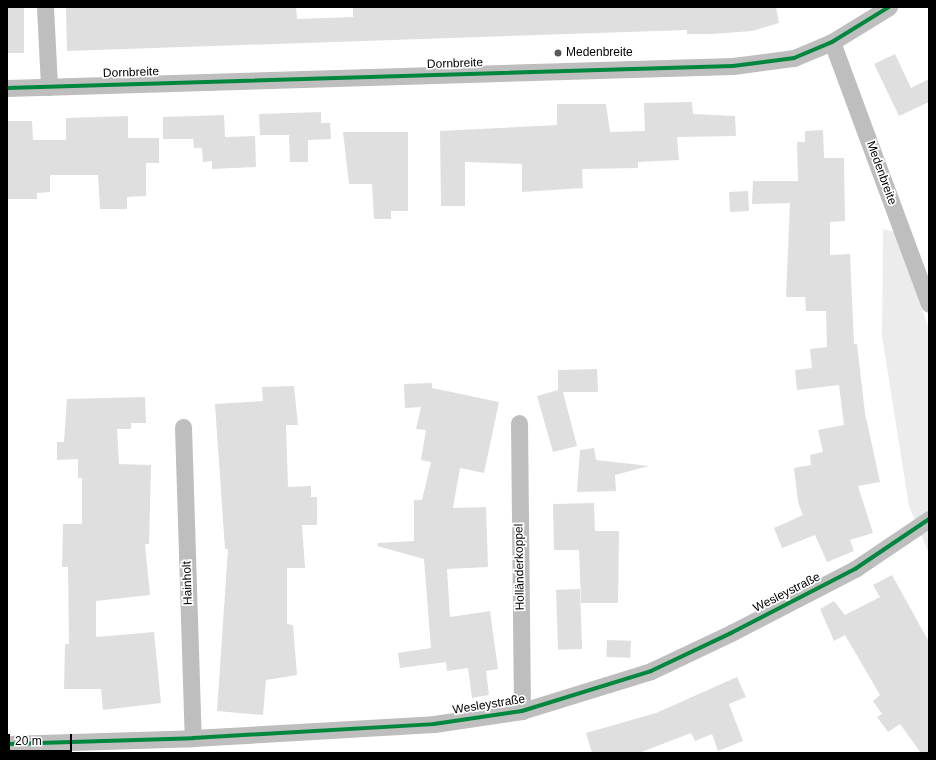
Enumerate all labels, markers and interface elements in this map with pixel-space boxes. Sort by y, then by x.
place label: Medenbreite [566,46,633,60]
marker: Medenbreite [553,48,563,58]
street label: Dornbreite [427,56,483,72]
street label: Dornbreite [103,65,159,81]
street label: Medenbreite [863,139,899,207]
street label: Holländerkoppel [512,524,528,610]
street label: Hainholt [180,561,196,605]
street label: Wesleystraße [751,570,823,616]
street label: Wesleystraße [452,692,526,718]
scale bar [10,726,74,752]
text: 20 m [15,734,42,748]

